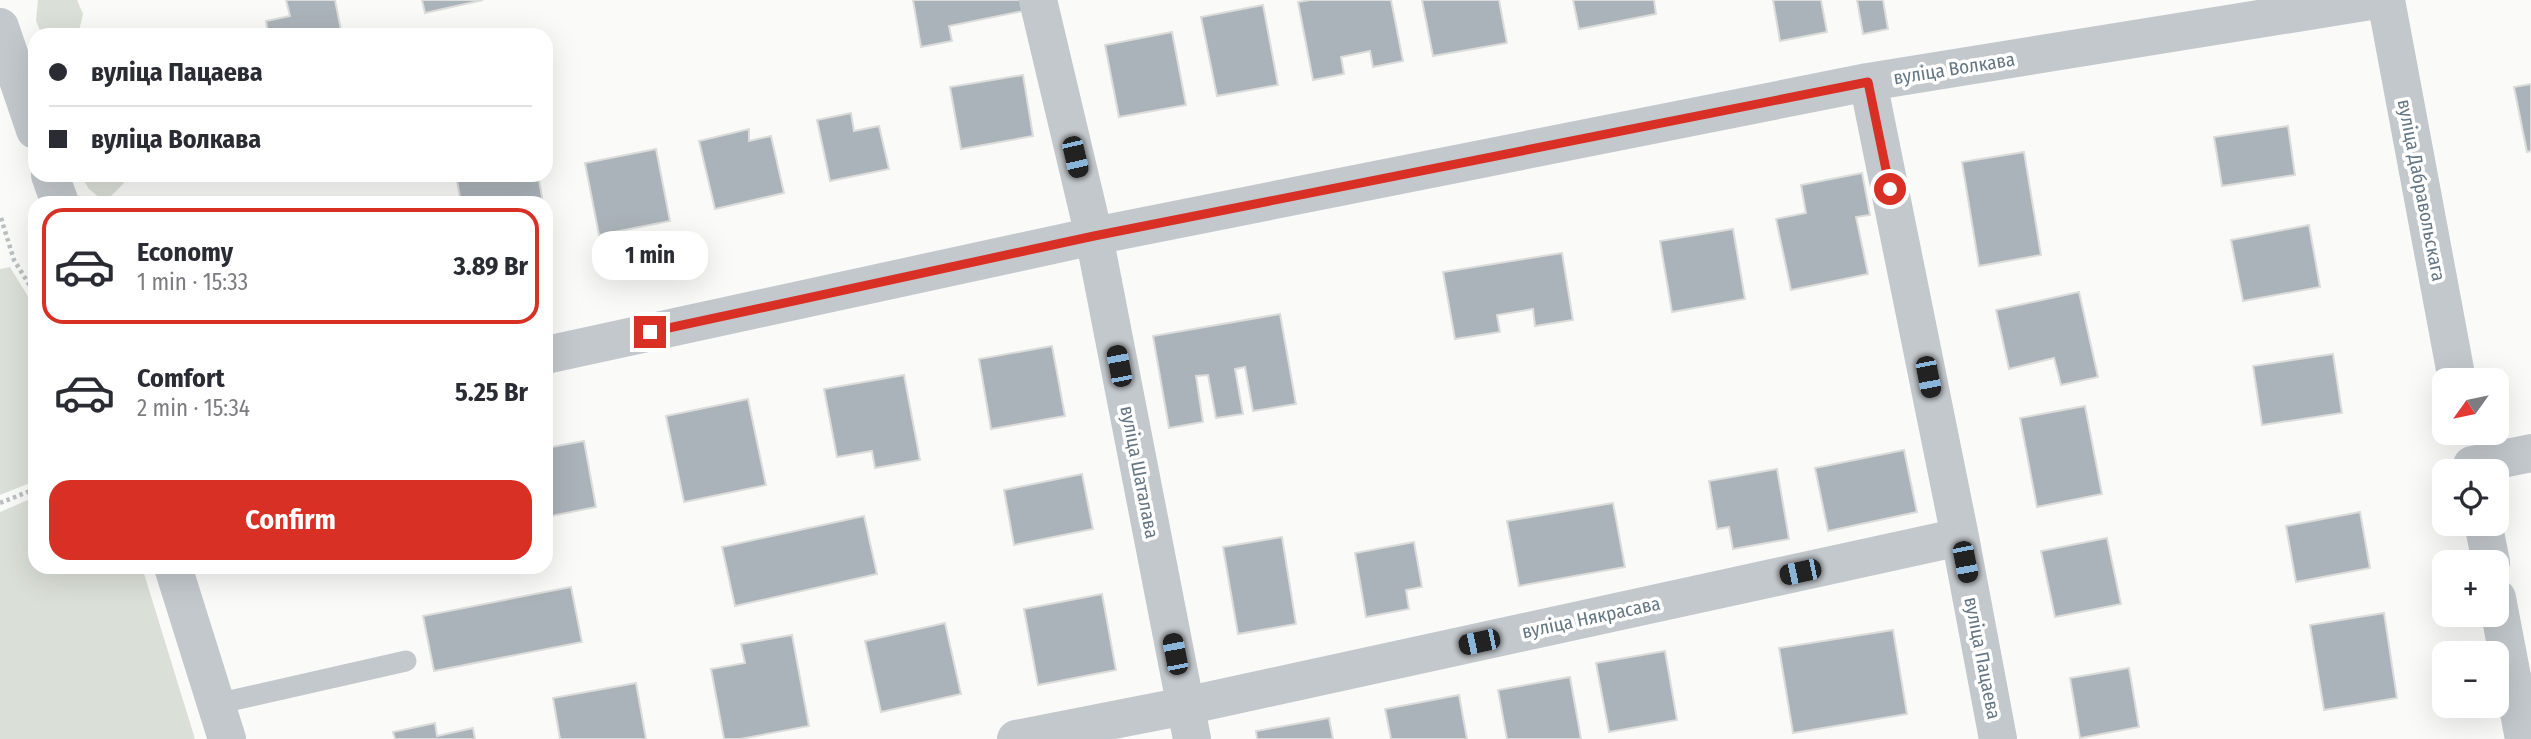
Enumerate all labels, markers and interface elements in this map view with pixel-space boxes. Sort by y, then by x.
street label: вуліца Волкава [1892,48,2016,89]
text: вуліца Пацаева [91,57,263,88]
street label: вуліца Дабравольскага [2393,97,2450,283]
text: вуліца Волкава [91,124,261,155]
car [1061,134,1090,180]
route start [1874,173,1906,205]
callout: 1 min [592,230,708,280]
icon: car [53,235,116,298]
text: Economy [137,237,233,268]
text: 1 min [625,241,675,269]
text: 3.89 Br [453,251,528,282]
text: 1 min · 15:33 [137,268,248,296]
route end [634,316,666,348]
car [1105,343,1134,389]
car [1914,354,1943,400]
icon: car [53,361,116,424]
text: Comfort [137,363,225,394]
north arrow [2432,368,2510,444]
map controls [2432,368,2509,718]
text: 5.25 Br [455,377,528,408]
text: 2 min · 15:34 [137,394,250,422]
street label: вуліца Шаталава [1115,404,1164,540]
button: locate [2432,459,2509,536]
button: Confirm [49,480,532,560]
car [1951,539,1980,585]
button: + [2432,550,2509,627]
car [1778,557,1823,587]
street label: вуліца Някрасава [1520,592,1662,643]
street label: вуліца Пацаева [1959,595,2006,721]
car [1457,627,1502,657]
car [1161,631,1190,677]
button: − [2432,641,2509,718]

